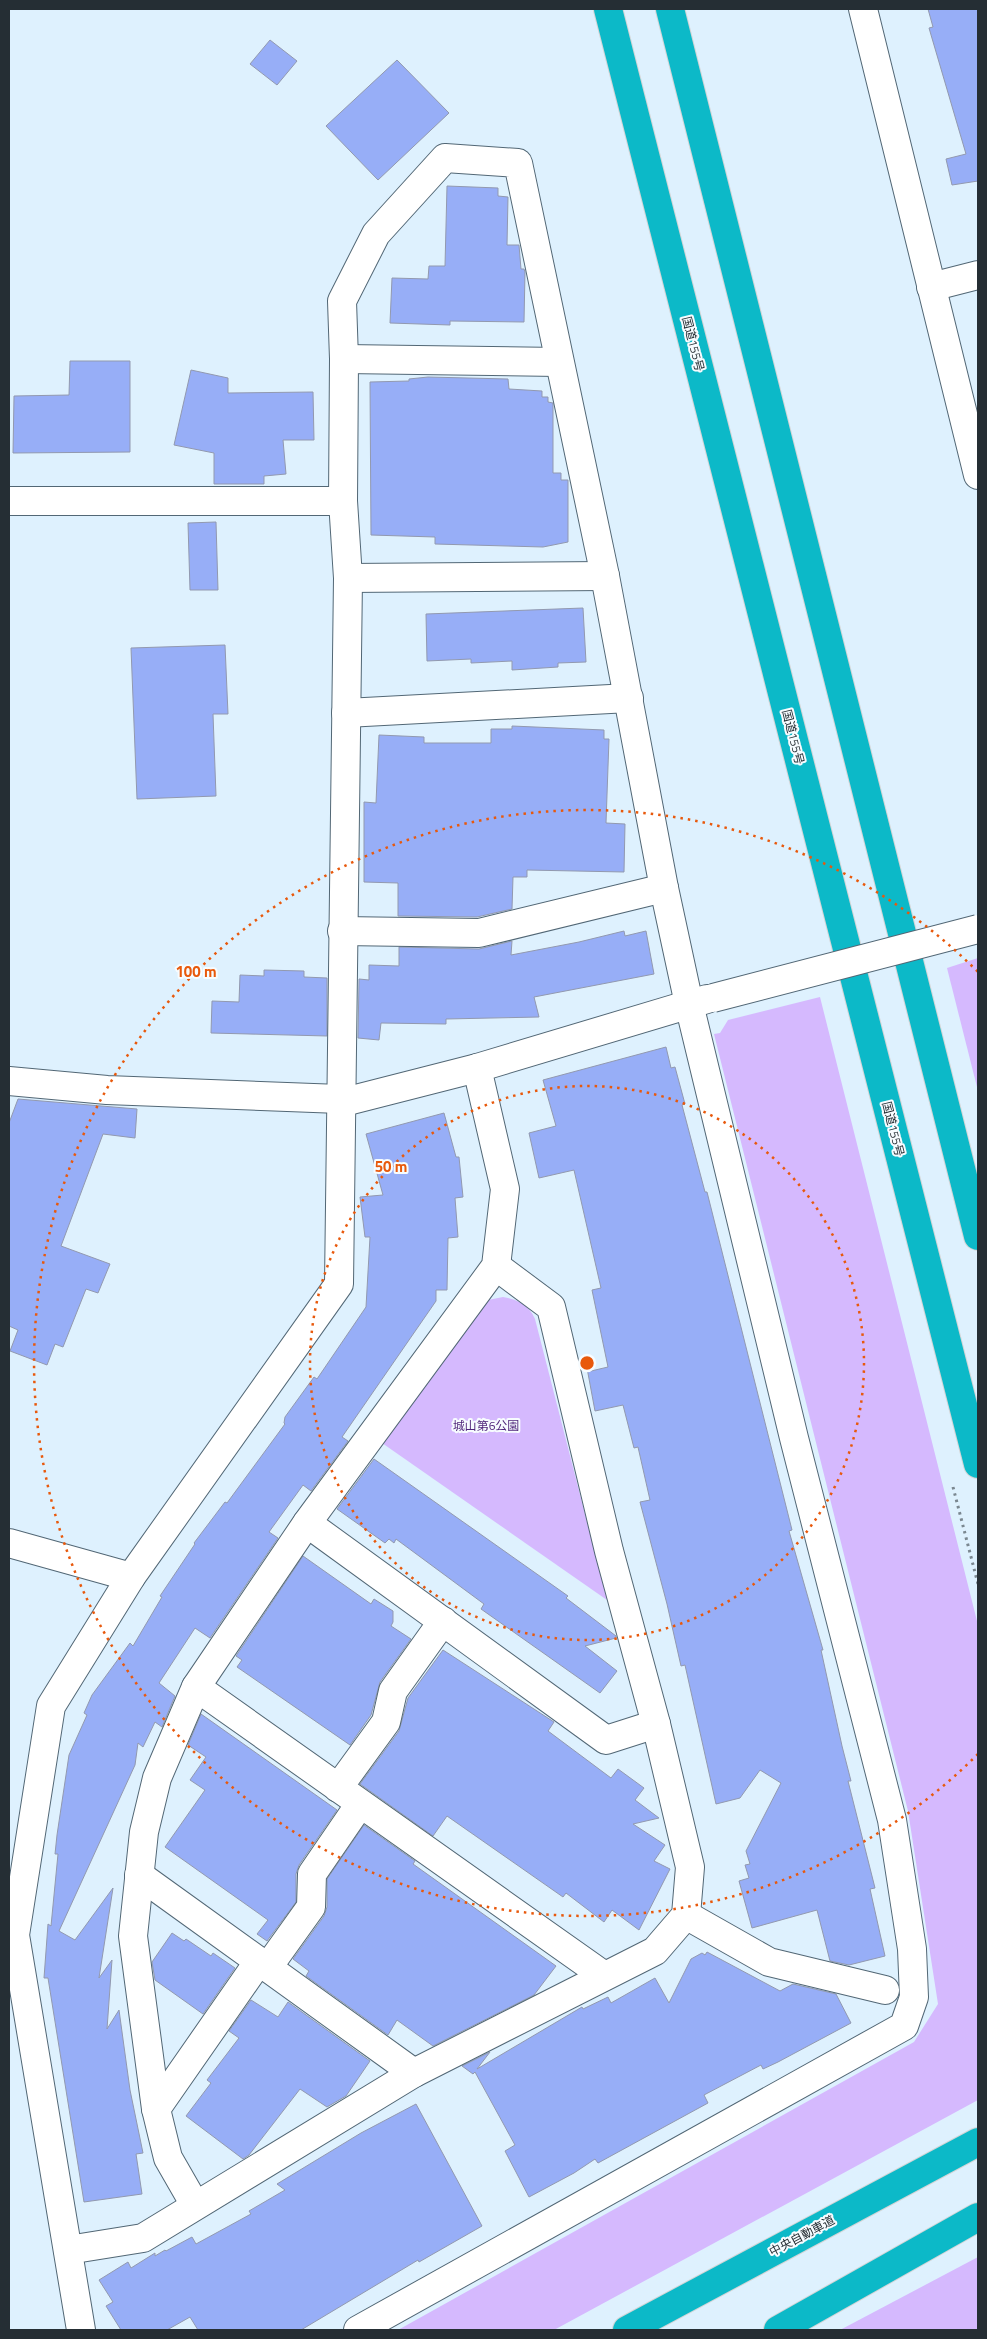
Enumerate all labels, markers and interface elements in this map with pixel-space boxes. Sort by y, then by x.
street label: 国道155号 [677,314,709,373]
street label: 国道155号 [777,707,809,766]
text: 100 m [175,960,217,983]
street label: 国道155号 [877,1099,909,1158]
text: 50 m [375,1155,407,1178]
centre of rings [578,1354,596,1372]
park label: 城山第6公園 [453,1416,519,1435]
street label: 中央自動車道 [766,2210,838,2261]

